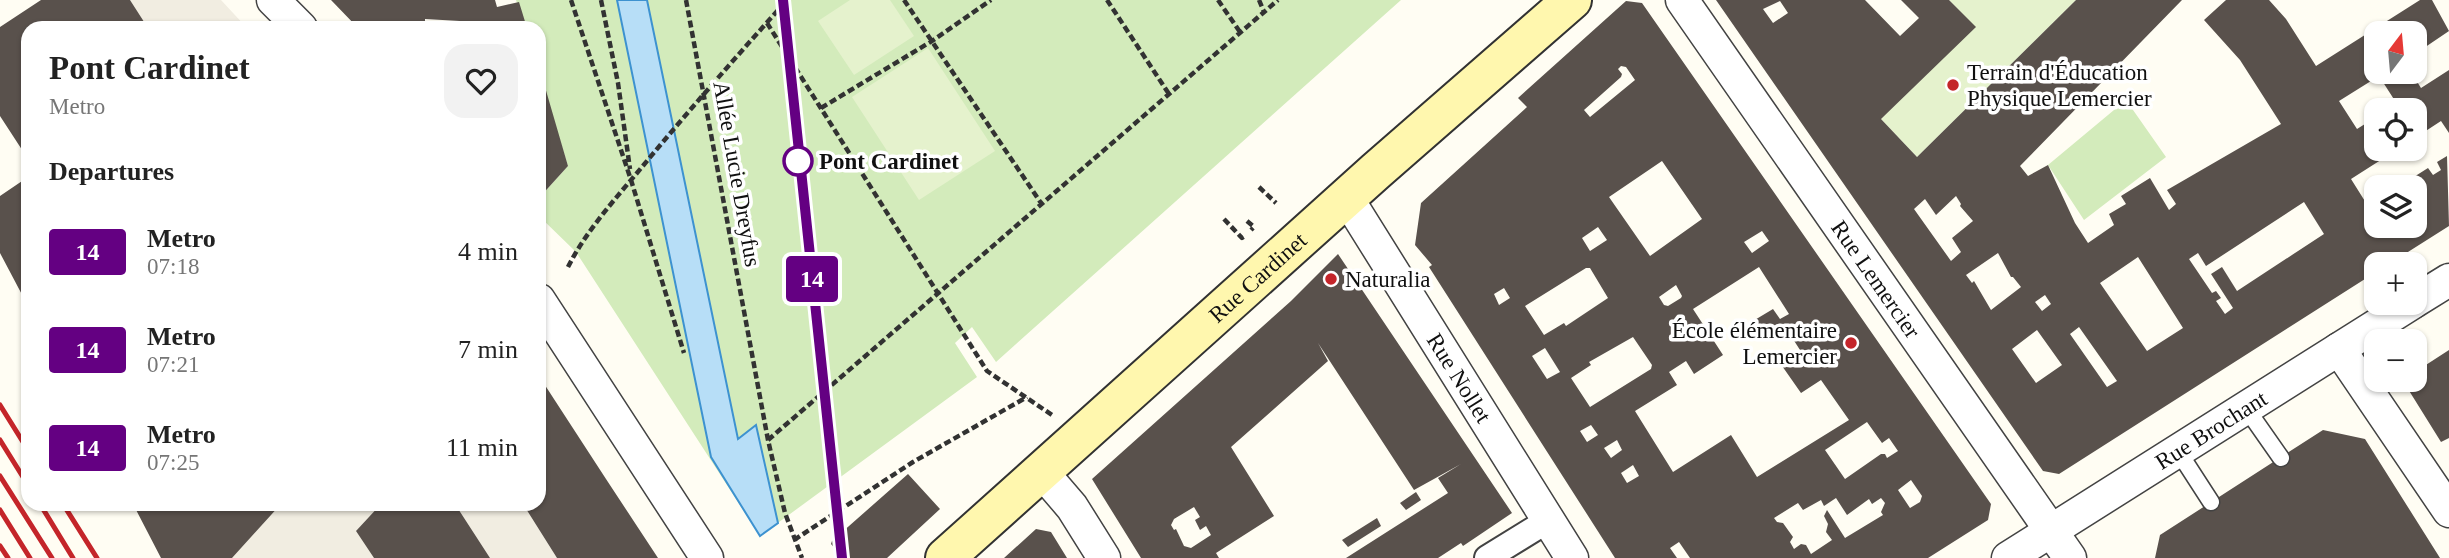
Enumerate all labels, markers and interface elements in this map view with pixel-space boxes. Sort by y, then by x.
north arrow [2364,21,2427,84]
map controls [2364,21,2427,392]
button: heart [444,44,518,118]
text: Pont Cardinet [49,50,250,86]
place label: Terrain d'Éducation Physique Lemercier [1967,60,2152,111]
marker: Terrain d'Éducation Physique Lemercier [1945,77,1961,93]
street label: Allée Lucie Dreyfus [708,79,766,269]
text: Metro [49,94,105,119]
button: locate [2364,98,2427,161]
marker: Pont Cardinet [783,146,813,176]
place label: Pont Cardinet [819,149,959,174]
text: Departures [49,157,174,186]
button: layers [2364,175,2427,238]
street label: Rue Lemercier [1827,216,1926,343]
text: Metro [147,224,216,253]
street label: Rue Cardinet [1204,227,1312,327]
text: 4 min [458,237,518,266]
text: 14 [76,239,100,265]
button: + [2364,252,2427,315]
text: 07:18 [147,254,199,279]
line badge: 14 [780,256,844,302]
text: 14 [800,266,824,292]
place label: Naturalia [1345,267,1431,292]
marker: Naturalia [1323,271,1339,287]
place label: École élémentaire Lemercier [1672,318,1837,369]
text: Metro [147,322,216,351]
street label: Rue Nollet [1422,329,1497,427]
button: − [2364,329,2427,392]
text: 7 min [458,335,518,364]
marker: École élémentaire Lemercier [1843,335,1859,351]
text: 14 [76,337,100,363]
text: 07:21 [147,352,199,377]
street label: Rue Brochant [2151,385,2272,474]
text: Metro [147,420,216,449]
text: 11 min [446,433,518,462]
text: 14 [76,435,100,461]
text: 07:25 [147,450,199,475]

